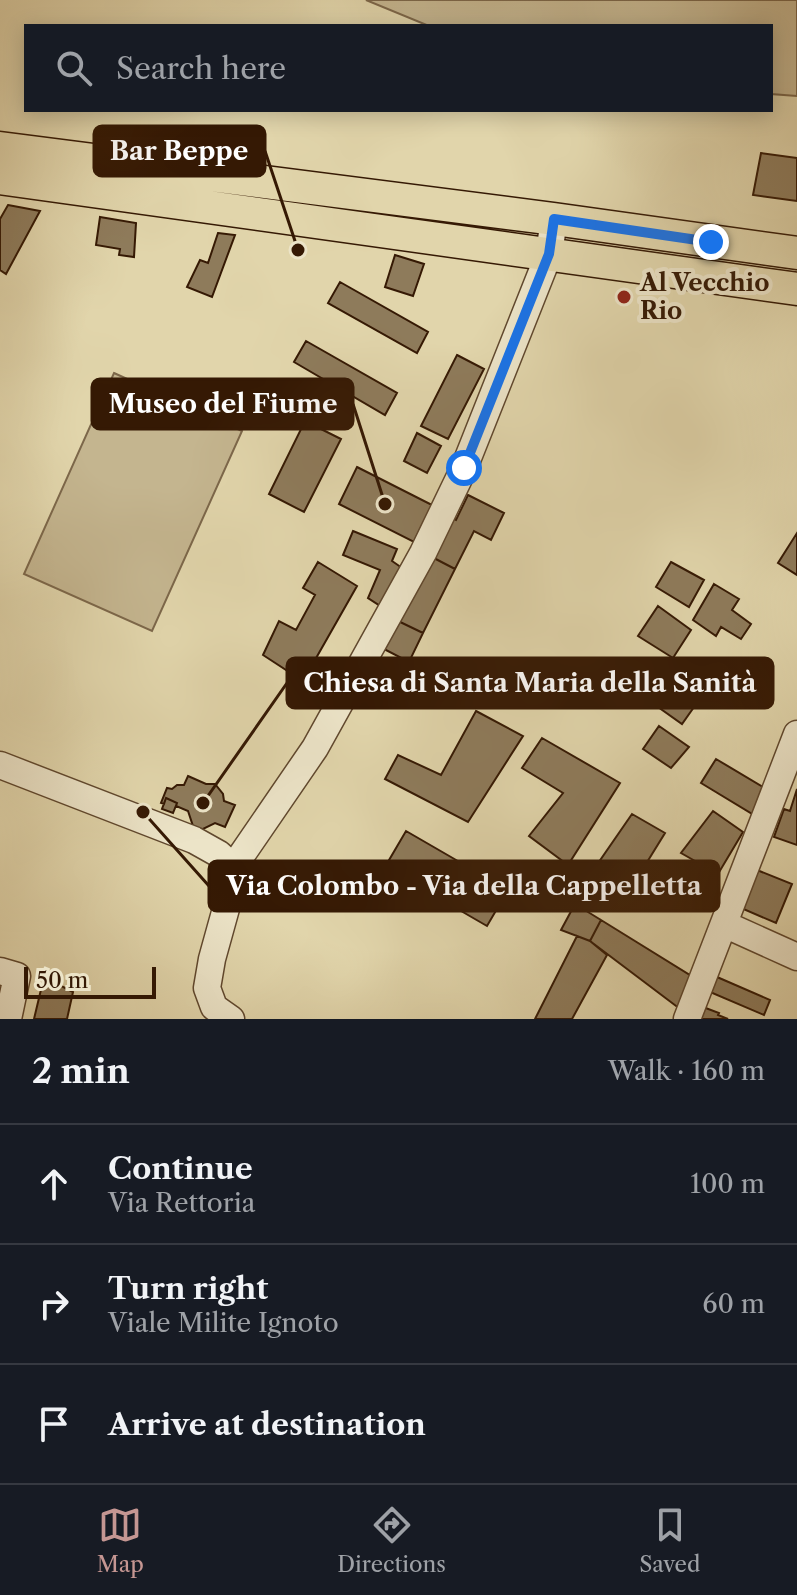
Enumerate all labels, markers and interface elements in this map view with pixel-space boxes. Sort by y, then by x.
search box [24,24,773,112]
icon: search [52,46,96,90]
text: Search here [116,50,286,87]
callout: Bar Beppe [94,126,265,176]
text: Bar Beppe [110,135,248,167]
route end [693,224,729,260]
place label: Al Vecchio Rio [639,268,769,325]
marker: Al Vecchio Rio [615,288,633,306]
callout: Museo del Fiume [92,379,353,429]
text: Museo del Fiume [108,388,338,420]
route start [446,450,482,486]
callout: Chiesa di Santa Maria della Sanità [287,658,773,708]
text: Chiesa di Santa Maria della Sanità [303,667,758,699]
callout: Via Colombo - Via della Cappelletta [209,861,719,911]
text: Via Colombo - Via della Cappelletta [225,870,703,902]
scale bar [24,963,156,999]
text: 50 m [36,967,88,994]
text: 2 min [32,1050,130,1092]
text: Walk · 160 m [608,1055,765,1087]
text: Continue [108,1150,253,1187]
icon: ahead [32,1162,76,1206]
text: 100 m [690,1168,765,1200]
text: Via Rettoria [108,1187,255,1219]
text: Turn right [108,1270,268,1307]
icon: right [32,1282,76,1326]
text: 60 m [702,1288,765,1320]
text: Viale Milite Ignoto [108,1307,339,1339]
icon: arrive [32,1402,76,1446]
text: Arrive at destination [108,1406,426,1443]
tab: Map [97,1503,144,1578]
tab: Directions [337,1503,446,1578]
tab: Saved [639,1503,700,1578]

